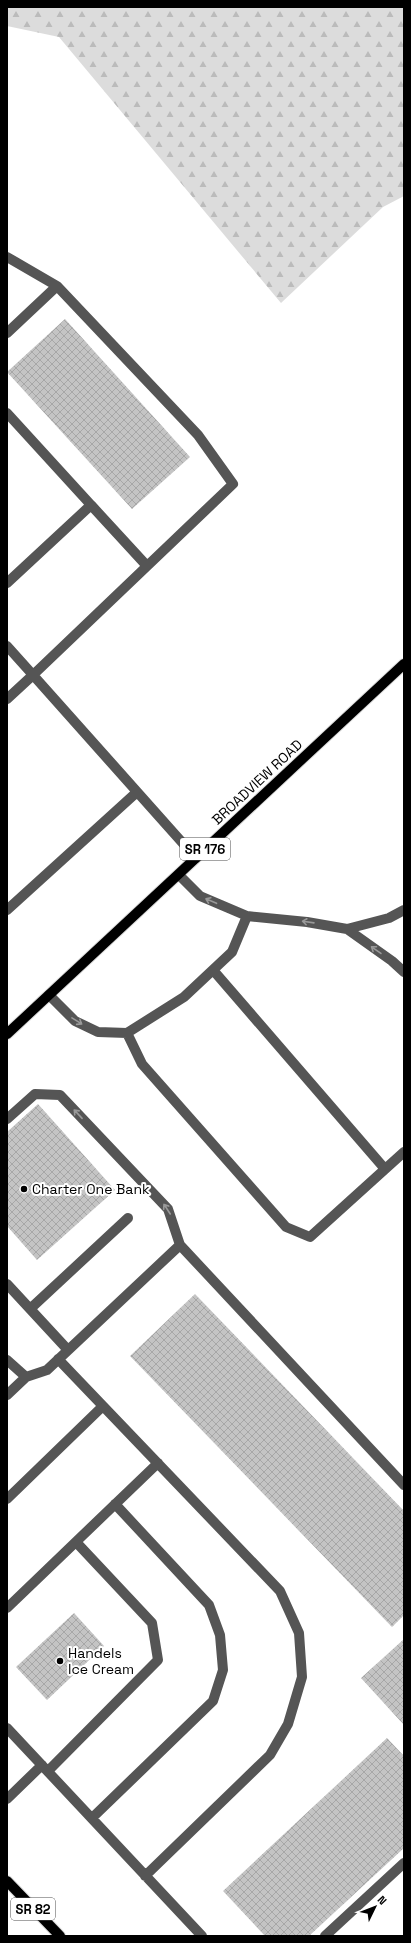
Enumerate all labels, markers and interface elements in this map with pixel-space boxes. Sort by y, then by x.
street label: BROADVIEW ROAD [208,735,306,829]
road number: SR 176 [180,838,230,860]
one-way arrow [206,896,218,904]
one-way arrow [302,918,315,926]
one-way arrow [371,946,382,954]
one-way arrow [71,1018,83,1026]
one-way arrow [74,1109,83,1119]
place label: Charter One Bank [32,1180,150,1198]
marker: Charter One Bank [19,1184,29,1194]
one-way arrow [162,1203,170,1215]
place label: Handels Ice Cream [68,1644,134,1678]
marker: Handels Ice Cream [55,1656,65,1666]
north arrow [355,1887,395,1927]
text: N [375,1893,390,1908]
road number: SR 82 [11,1898,55,1920]

